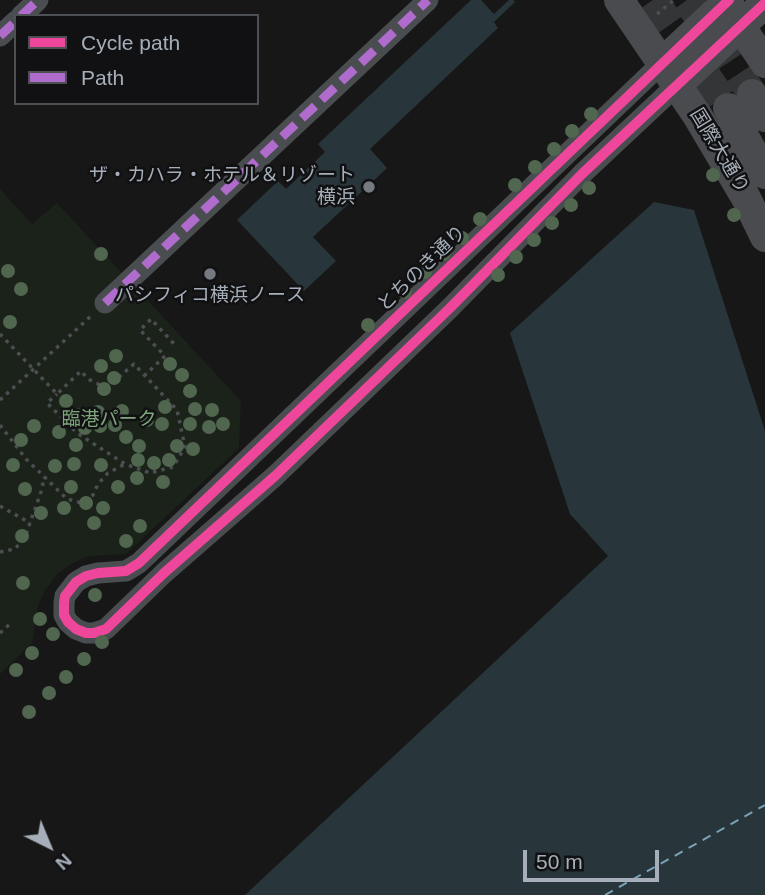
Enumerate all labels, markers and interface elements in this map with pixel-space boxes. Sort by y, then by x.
legend [14,14,259,105]
text: Cycle path [81,31,180,54]
text: Path [81,66,124,89]
street label: 国際大通り [685,104,753,198]
place label: ザ・カハラ・ホテル＆リゾート 横浜 [89,165,355,209]
marker: ザ・カハラ・ホテル＆リゾート 横浜 [361,179,377,195]
street label: とちのき通り [373,221,471,317]
marker: パシフィコ横浜ノース [202,266,218,282]
place label: パシフィコ横浜ノース [115,285,305,307]
park label: 臨港パーク [62,409,156,431]
north arrow [14,811,84,881]
scale bar [527,836,664,880]
text: N [51,849,76,874]
text: 50 m [536,850,583,873]

